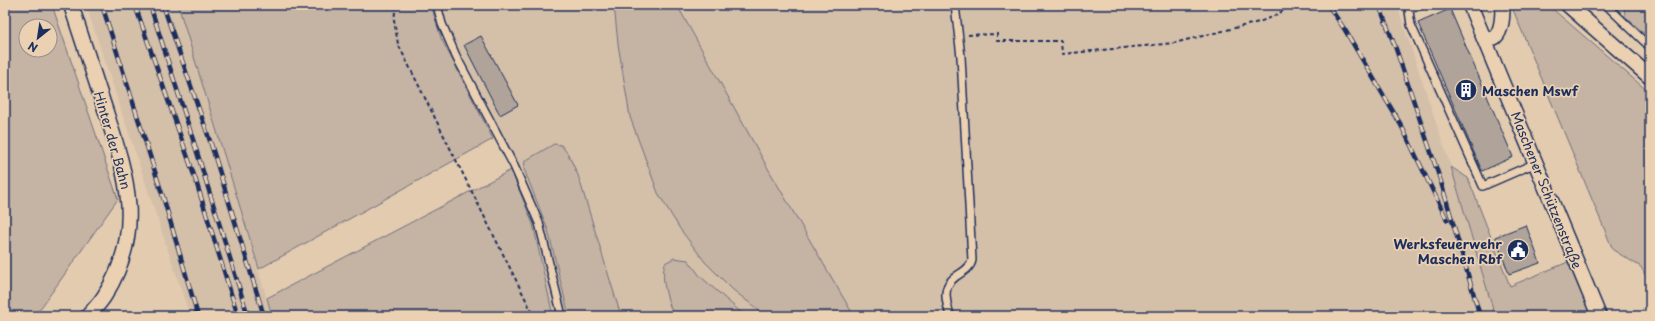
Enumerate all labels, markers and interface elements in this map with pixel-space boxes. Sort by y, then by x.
north arrow [18,18,58,58]
text: N [24,37,41,57]
building icon: Maschen Mswf [1453,77,1479,103]
place label: Maschen Mswf [1482,81,1579,100]
street label: Hinter der Bahn [90,89,136,191]
street label: Maschener Schützenstraße [1507,108,1587,272]
place label: Werksfeuerwehr Maschen Rbf [1394,234,1504,268]
public building icon: Werksfeuerwehr Maschen Rbf [1505,237,1531,263]

